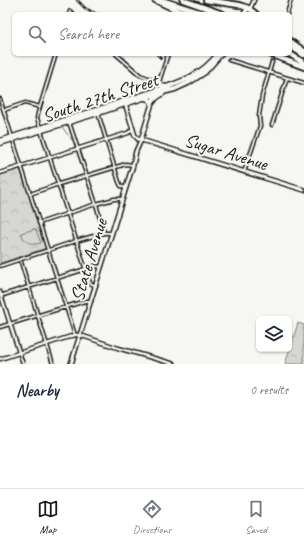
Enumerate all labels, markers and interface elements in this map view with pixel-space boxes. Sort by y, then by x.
search box [12,12,292,56]
icon: search [26,23,48,45]
text: Search here [58,25,119,44]
street label: South 27th Street [39,68,162,128]
street label: Sugar Avenue [182,128,272,176]
street label: State Avenue [65,214,113,304]
map controls [256,316,292,352]
button: layers [256,316,292,352]
text: Nearby [16,380,59,401]
text: 0 results [250,382,288,398]
tab: Map [37,498,59,536]
tab: Directions [133,498,171,536]
tab: Saved [245,498,267,536]

